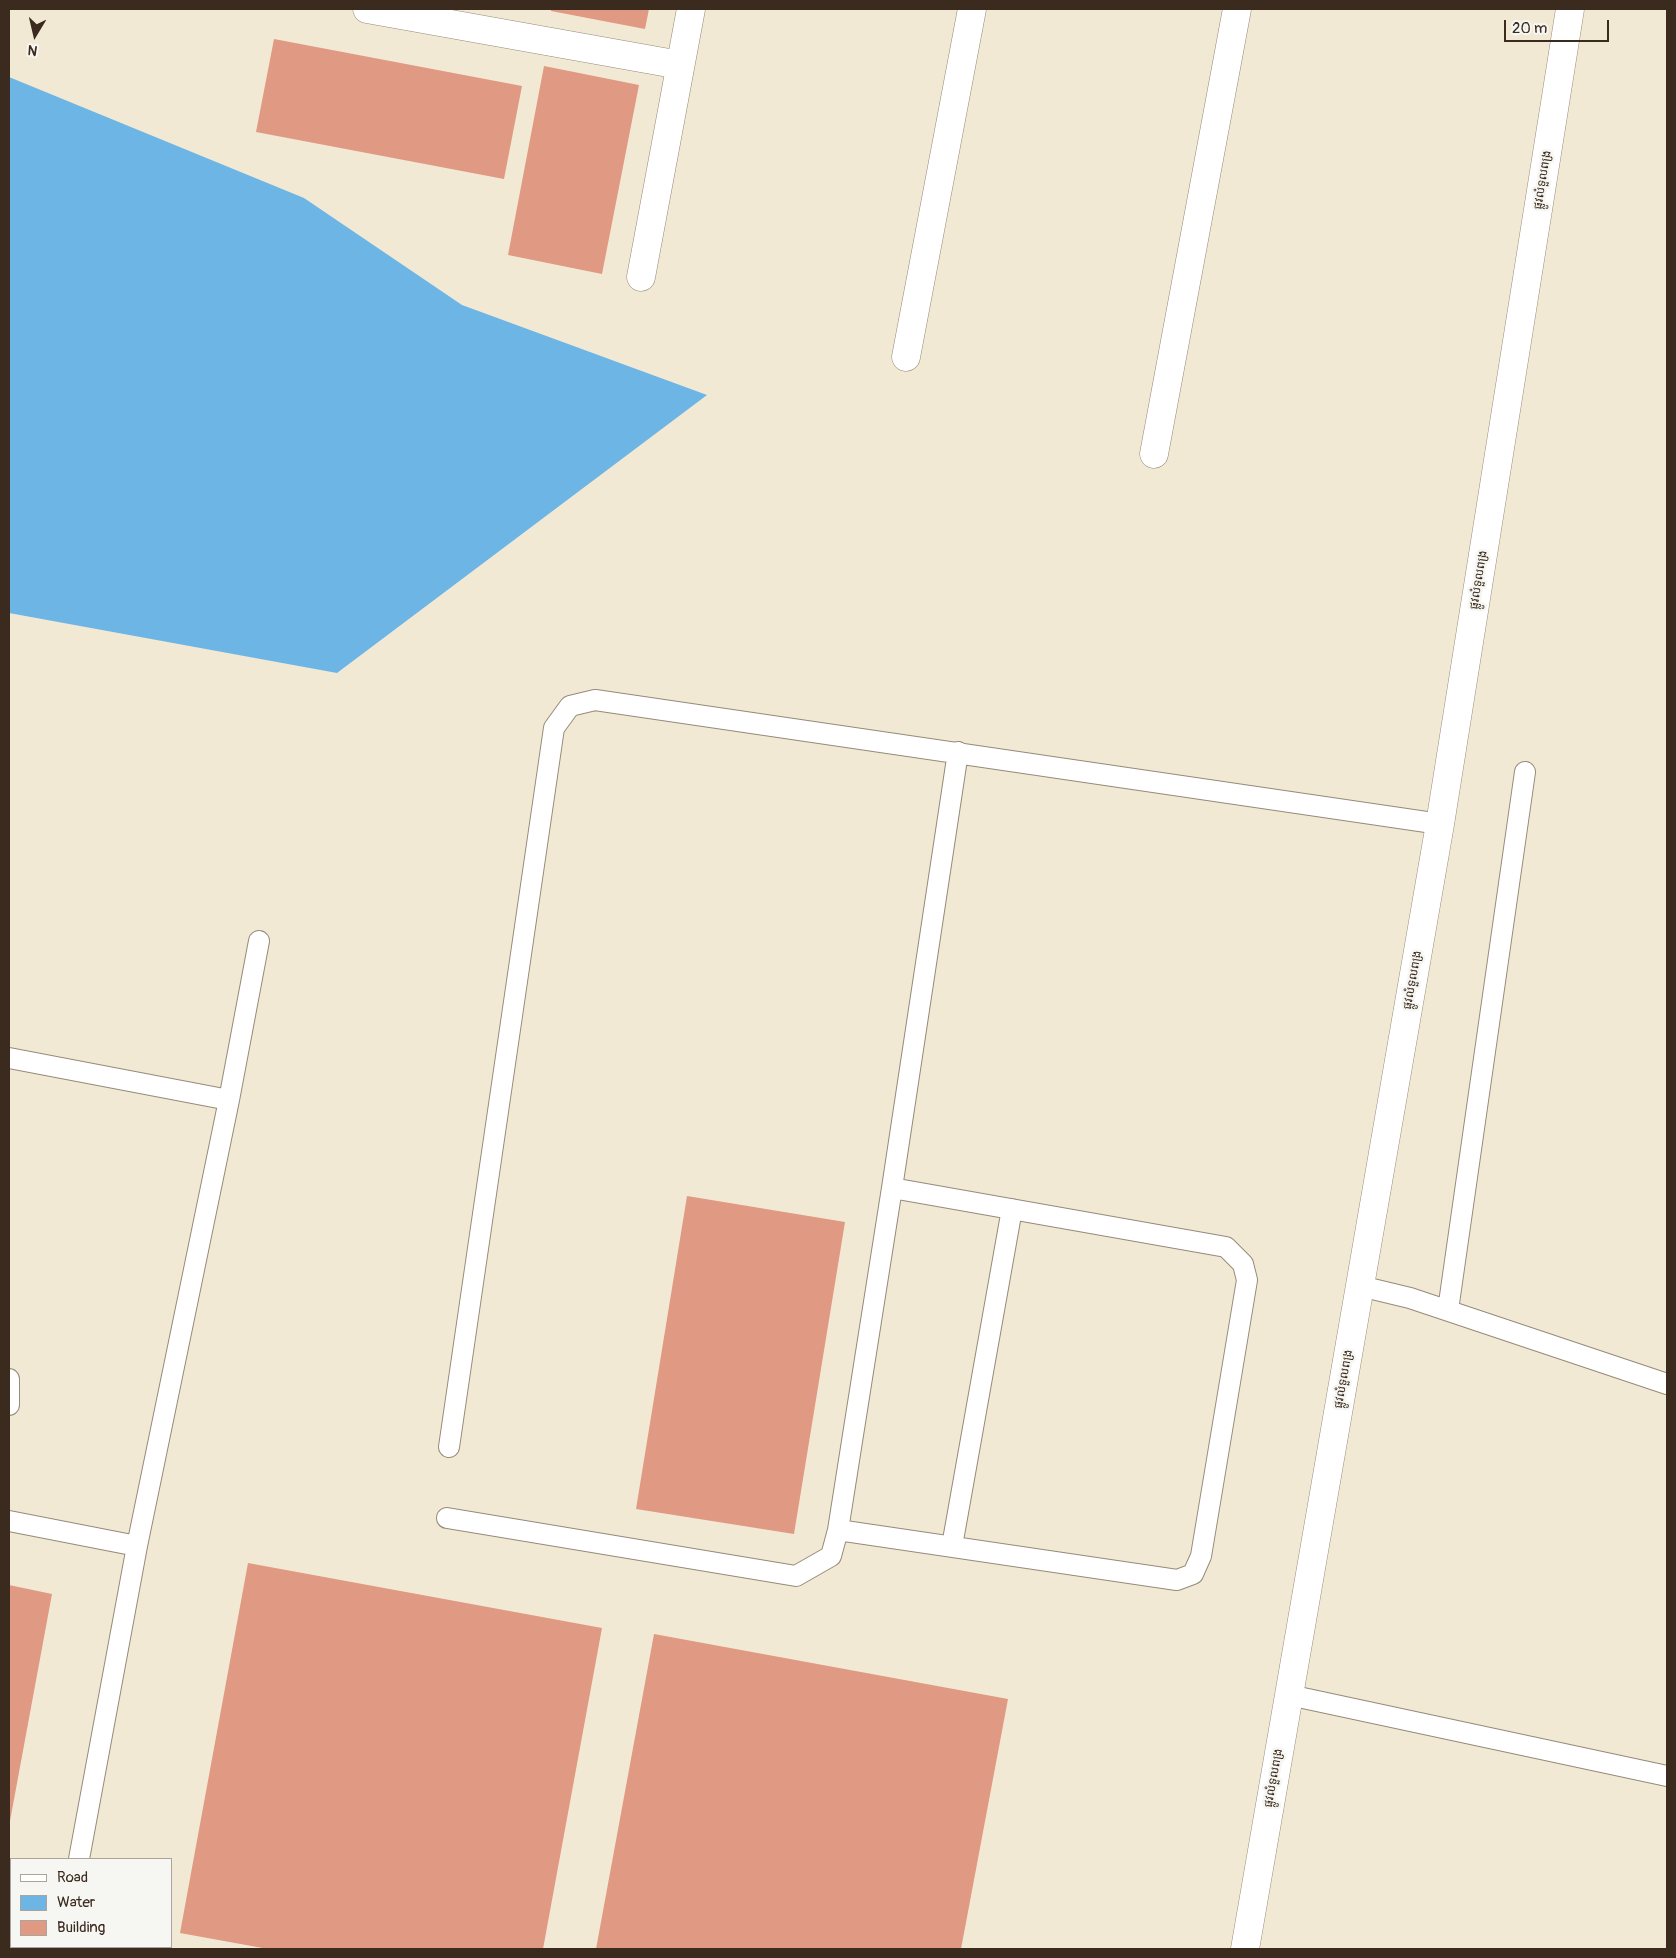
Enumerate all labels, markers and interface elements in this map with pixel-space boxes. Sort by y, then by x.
north arrow [10,10,60,60]
scale bar [1506,10,1611,42]
text: 20 m [1512,19,1547,38]
text: N [27,41,39,59]
street label: ផ្លូវលំទួលពង្រ [1531,149,1555,211]
street label: ផ្លូវលំទួលពង្រ [1467,549,1491,611]
street label: ផ្លូវលំទួលពង្រ [1401,949,1425,1011]
street label: ផ្លូវលំទួលពង្រ [1332,1348,1356,1410]
street label: ផ្លូវលំទួលពង្រ [1262,1747,1286,1809]
legend [10,1858,172,1948]
text: Road [57,1868,88,1887]
text: Water [57,1893,95,1912]
text: Building [57,1918,105,1937]

